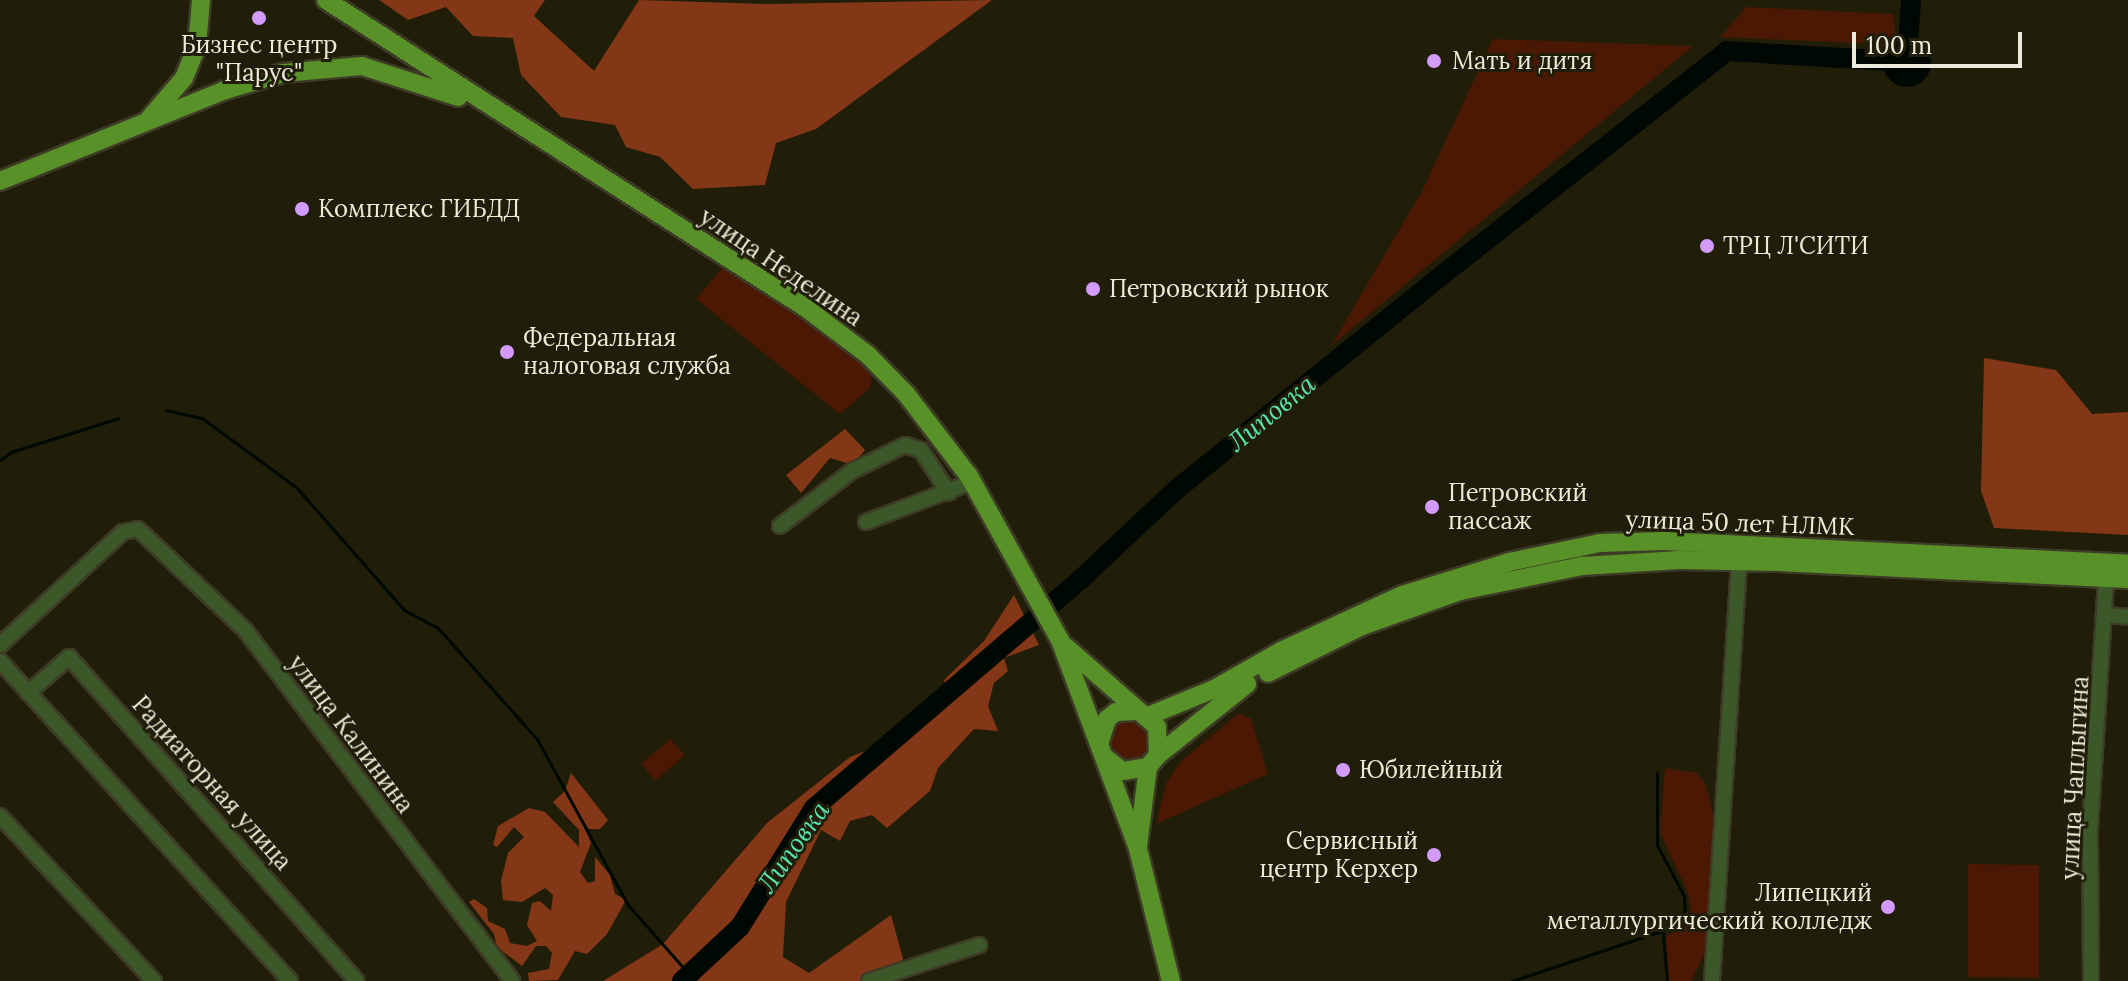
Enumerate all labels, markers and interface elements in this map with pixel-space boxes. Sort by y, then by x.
marker: Бизнес центр "Парус" [250,9,268,27]
scale bar [1856,16,2026,66]
text: 100 m [1866,30,1932,61]
place label: Бизнес центр "Парус" [181,31,337,87]
place label: Мать и дитя [1452,47,1592,75]
marker: Мать и дитя [1423,50,1445,72]
place label: Комплекс ГИБДД [318,195,520,223]
marker: Комплекс ГИБДД [293,200,311,218]
street label: улица Неделина [694,202,868,332]
place label: ТРЦ Л'СИТИ [1723,232,1869,260]
marker: ТРЦ Л'СИТИ [1698,237,1716,255]
place label: Петровский рынок [1109,275,1329,303]
marker: Петровский рынок [1084,280,1102,298]
place label: Федеральная налоговая служба [523,324,731,380]
marker: Федеральная налоговая служба [498,343,516,361]
water label: Липовка [1221,368,1321,458]
place label: Петровский пассаж [1448,479,1587,535]
marker: Петровский пассаж [1423,498,1441,516]
street label: улица 50 лет НЛМК [1625,505,1855,541]
street label: улица Калинина [282,649,420,819]
street label: улица Чаплыгина [2055,675,2095,881]
street label: Радиаторная улица [126,690,298,876]
place label: Юбилейный [1359,756,1503,784]
marker: Юбилейный [1334,761,1352,779]
water label: Липовка [750,795,836,899]
place label: Сервисный центр Керхер [1259,827,1418,883]
marker: Сервисный центр Керхер [1425,846,1443,864]
place label: Липецкий металлургический колледж [1547,879,1872,935]
marker: Липецкий металлургический колледж [1879,898,1897,916]

